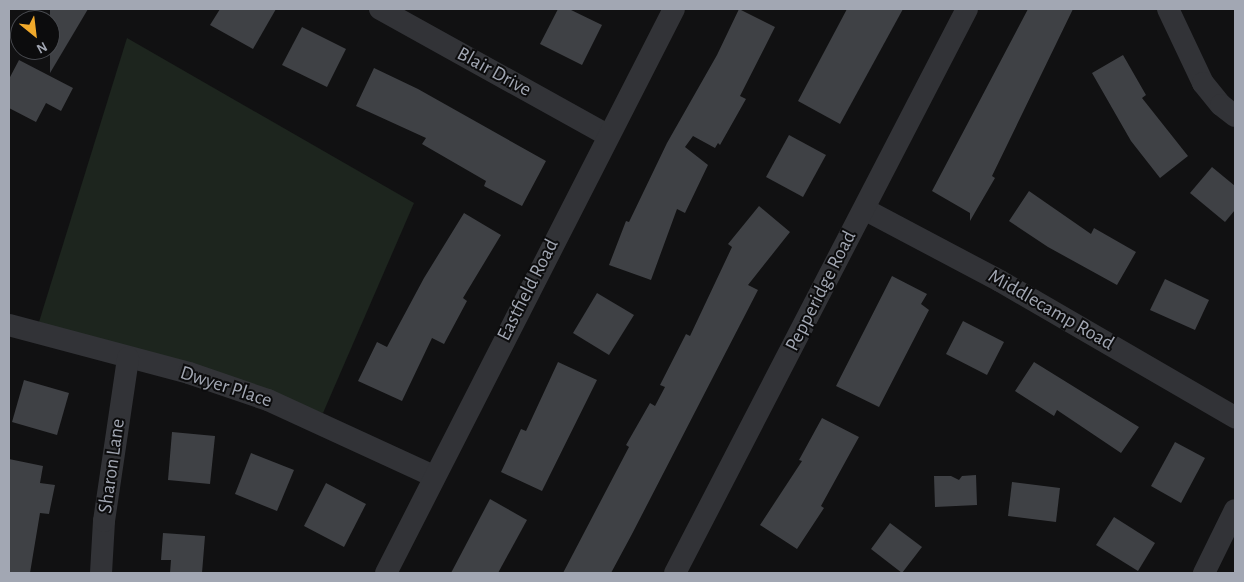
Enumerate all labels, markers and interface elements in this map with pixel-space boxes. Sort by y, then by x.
north arrow [10,10,60,60]
text: N [34,39,49,56]
street label: Blair Drive [453,42,535,102]
street label: Pepperidge Road [780,227,862,355]
street label: Eastfield Road [492,235,564,345]
street label: Middlecamp Road [984,264,1118,356]
street label: Dwyer Place [177,361,275,413]
street label: Sharon Lane [93,417,131,515]

